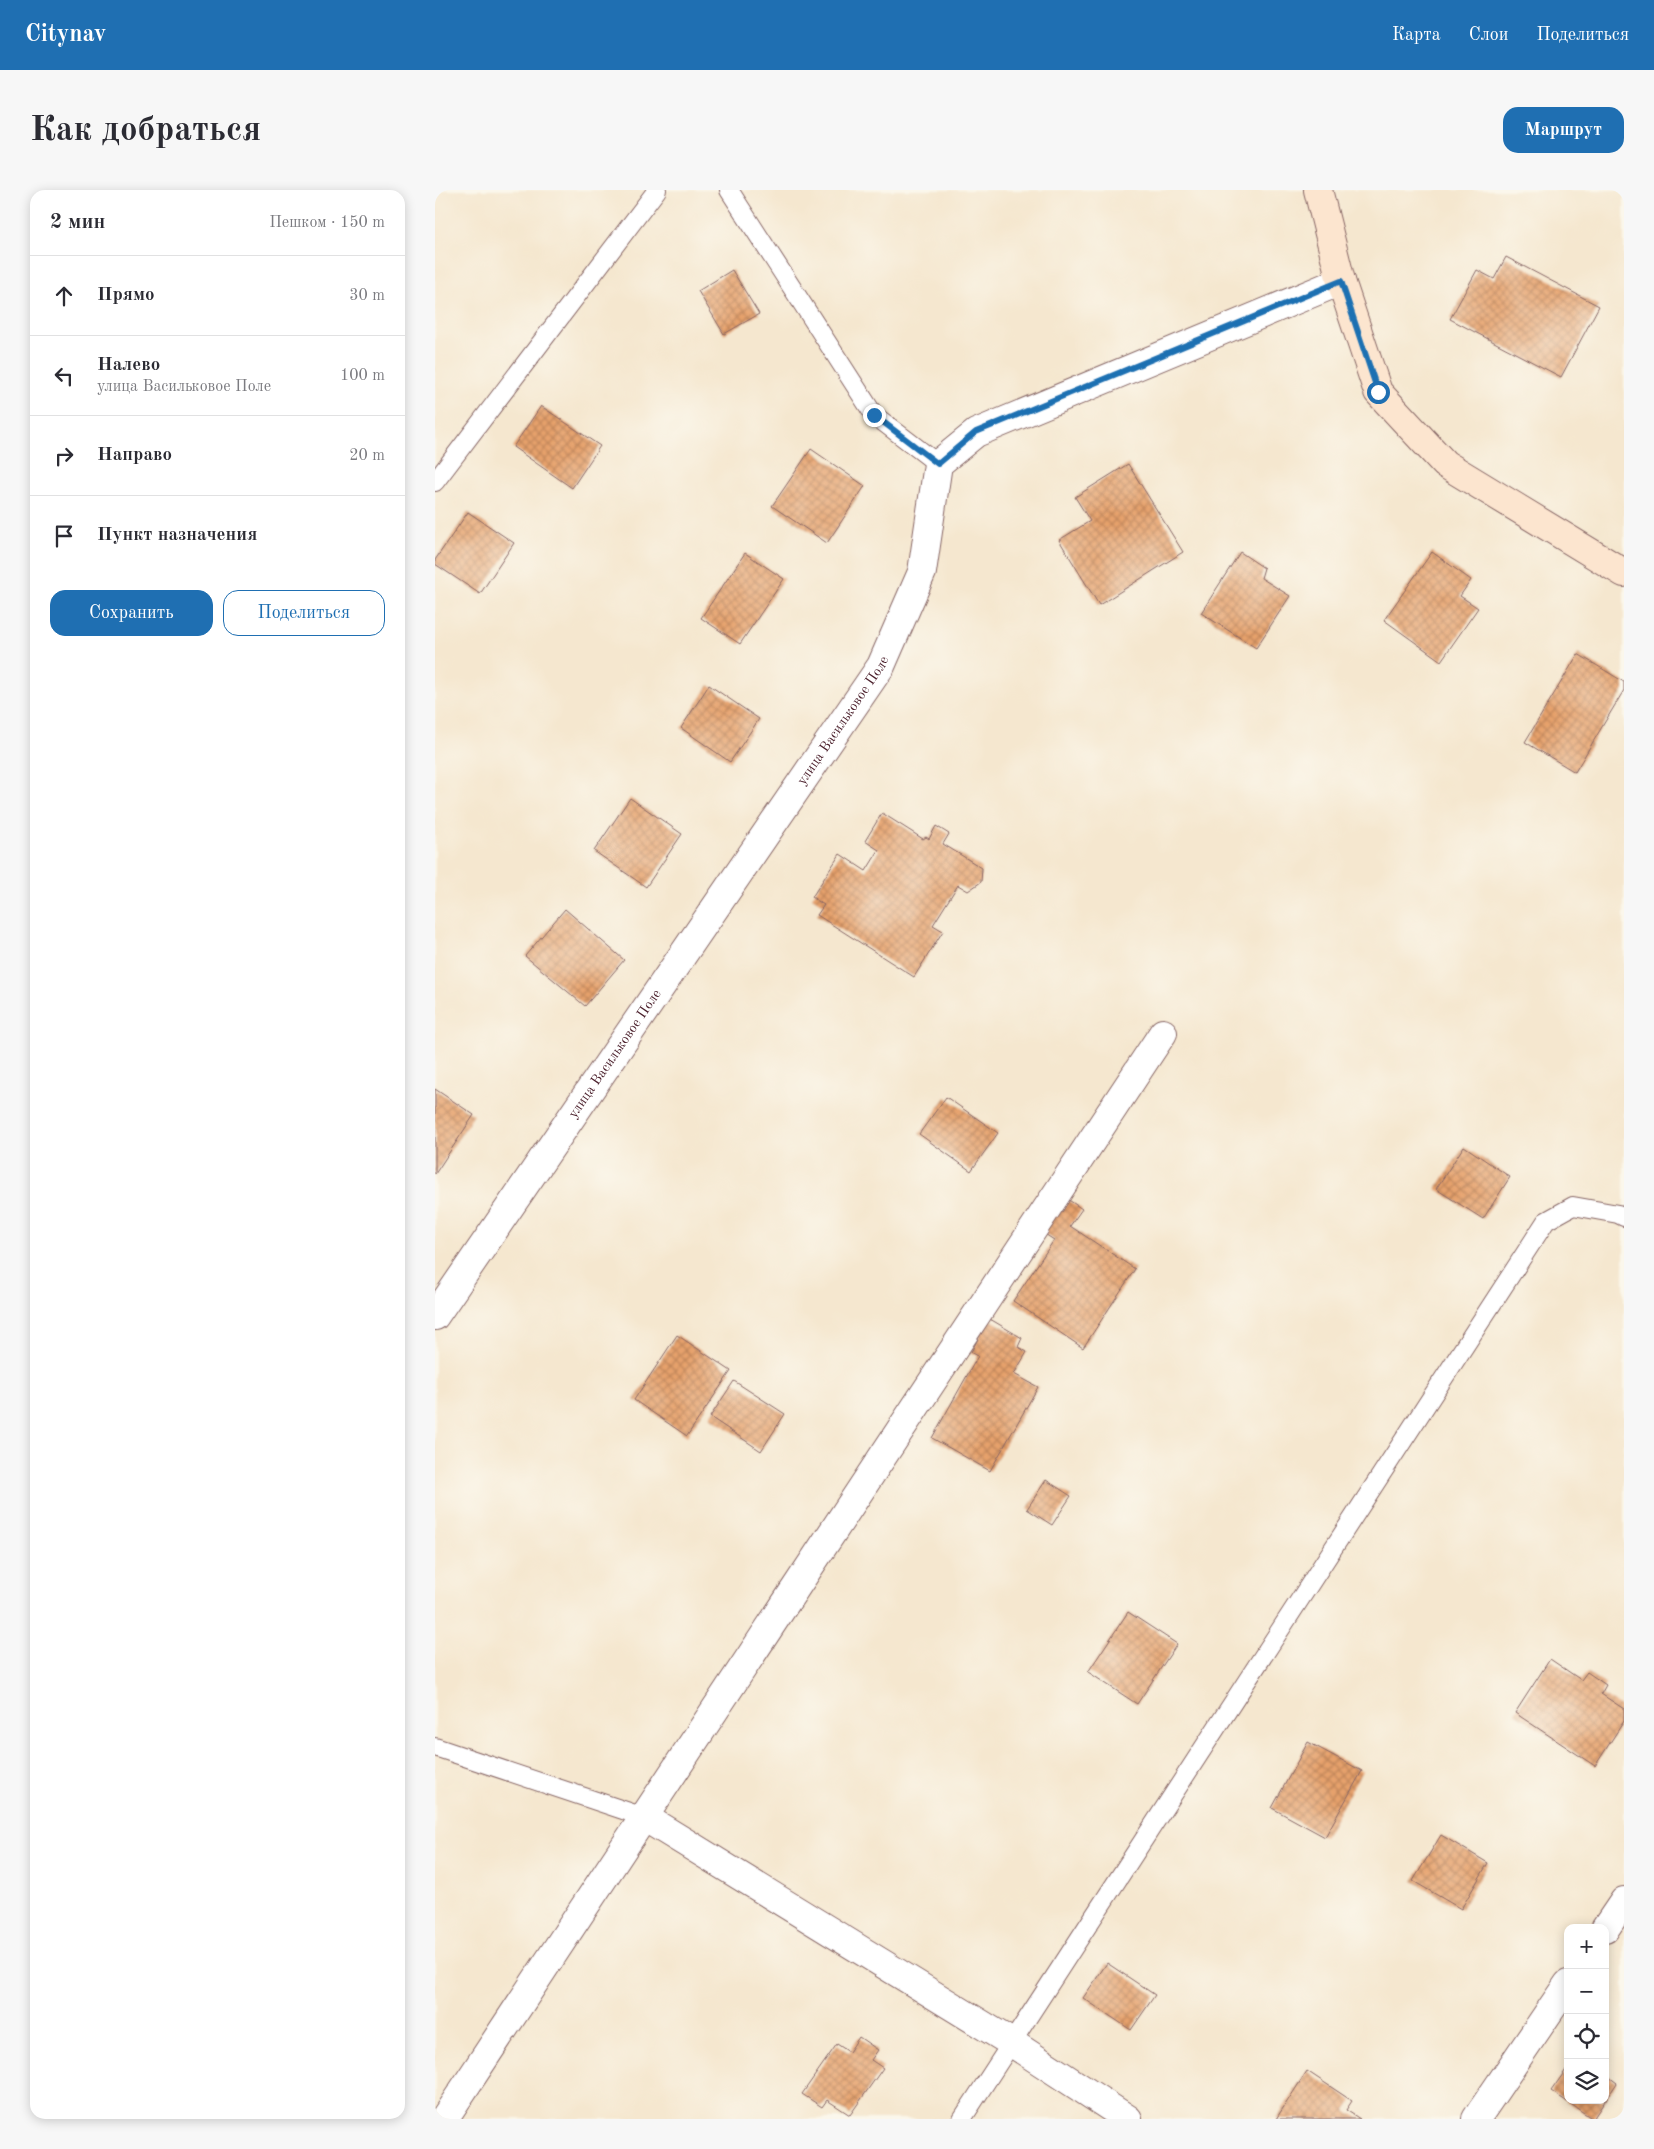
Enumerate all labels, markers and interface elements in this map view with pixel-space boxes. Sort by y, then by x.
text: Citynav [25,23,106,47]
text: Карта [1392,26,1441,44]
text: Слои [1469,26,1508,44]
text: Поделиться [1536,26,1629,44]
button: Маршрут [1503,107,1624,153]
text: Как добраться [30,113,261,148]
text: 2 мин [50,212,105,233]
text: Пешком · 150 m [269,215,385,231]
icon: ahead [50,282,78,310]
text: Прямо [97,286,155,305]
text: 30 m [349,288,385,304]
text: Налево [97,356,160,375]
icon: left [50,362,78,390]
text: 100 m [340,368,385,384]
text: улица Васильковое Поле [97,379,271,395]
route start [1367,381,1390,404]
route end [863,404,886,427]
icon: right [50,442,78,470]
text: Направо [97,446,172,465]
text: 20 m [349,448,385,464]
icon: arrive [50,522,78,550]
text: Пункт назначения [97,526,257,545]
button: Сохранить [50,590,213,636]
button: Поделиться [223,590,385,636]
street label: улица Васильковое Поле [795,654,891,787]
street label: улица Васильковое Поле [566,987,664,1121]
map controls [1564,1924,1609,2104]
button: + [1564,1924,1609,1969]
button: − [1564,1969,1609,2014]
button: locate [1564,2014,1609,2059]
button: layers [1564,2059,1609,2104]

